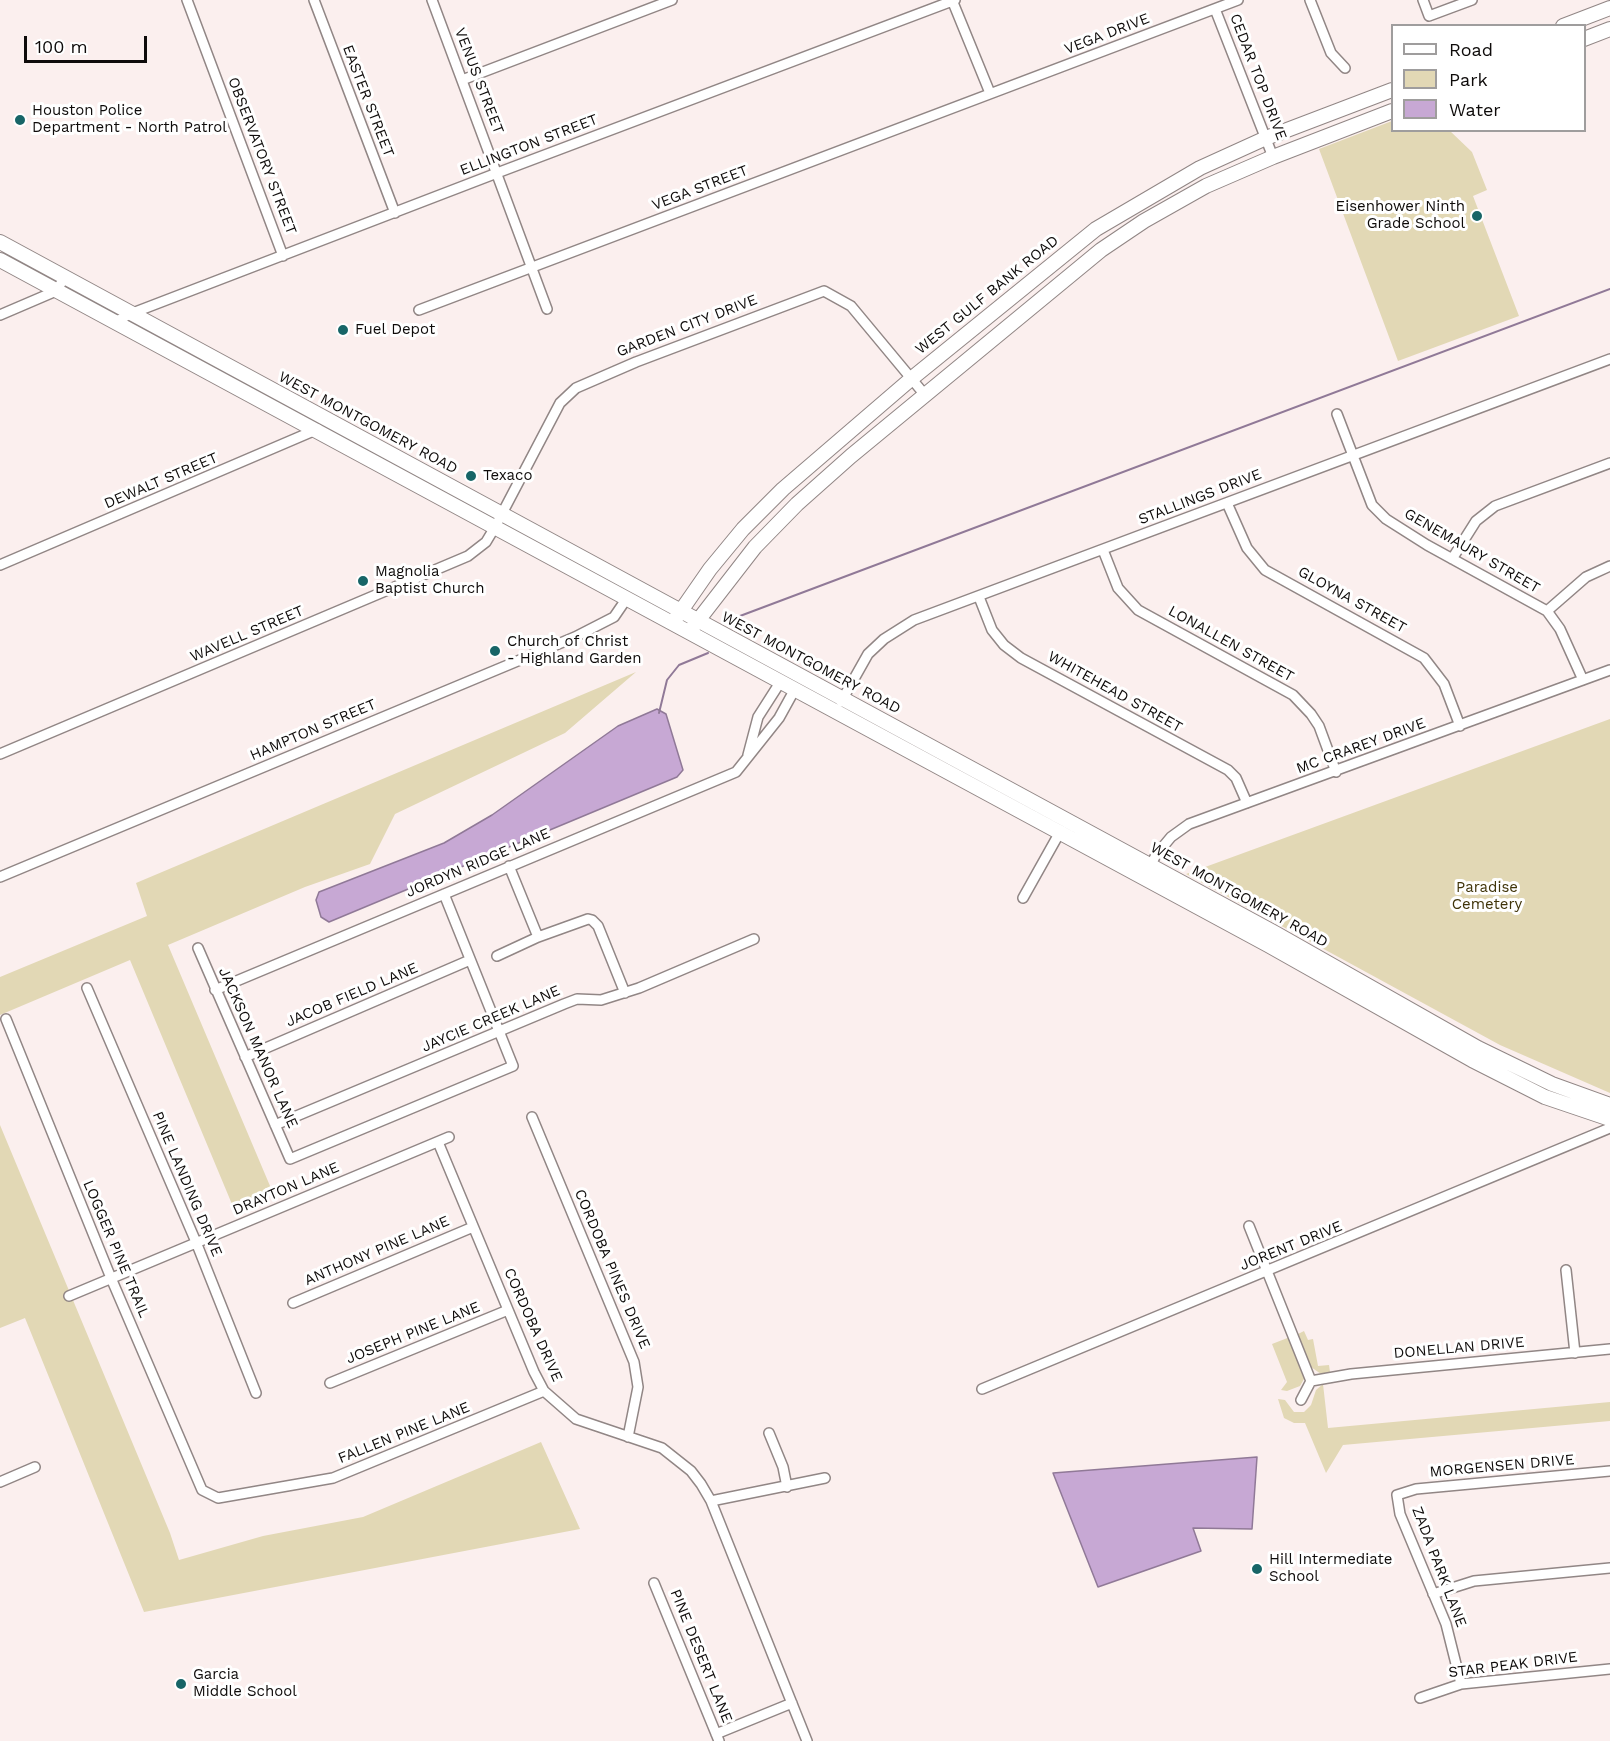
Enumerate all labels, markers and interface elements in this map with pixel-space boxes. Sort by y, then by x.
street label: VEGA DRIVE [1062,10,1152,58]
street label: CEDAR TOP DRIVE [1226,11,1290,143]
scale bar [27,24,150,62]
legend [1391,24,1586,132]
street label: VENUS STREET [451,25,507,137]
text: 100 m [35,36,88,57]
text: Road [1449,39,1493,60]
street label: EASTER STREET [338,42,398,160]
text: Park [1449,69,1488,90]
street label: OBSERVATORY STREET [224,75,300,237]
text: Water [1449,99,1501,120]
place label: Houston Police Department - North Patrol [32,102,227,137]
street label: ELLINGTON STREET [458,110,600,180]
marker: Houston Police Department - North Patrol [13,113,27,127]
street label: VEGA STREET [649,161,751,215]
place label: Eisenhower Ninth Grade School [1336,198,1465,233]
marker: Eisenhower Ninth Grade School [1470,209,1484,223]
street label: WEST GULF BANK ROAD [912,232,1062,358]
street label: GARDEN CITY DRIVE [614,291,760,361]
place label: Fuel Depot [355,321,435,339]
marker: Fuel Depot [336,323,350,337]
street label: WEST MONTGOMERY ROAD [275,368,461,478]
street label: DEWALT STREET [101,449,221,513]
street label: STALLINGS DRIVE [1136,465,1264,529]
place label: Texaco [483,467,532,485]
marker: Texaco [464,469,478,483]
street label: GENEMAURY STREET [1401,505,1543,597]
place label: Magnolia Baptist Church [375,563,485,598]
street label: GLOYNA STREET [1295,563,1409,637]
marker: Magnolia Baptist Church [356,574,370,588]
street label: WAVELL STREET [188,602,306,666]
street label: LONALLEN STREET [1165,602,1297,686]
street label: WEST MONTGOMERY ROAD [718,608,904,718]
place label: Church of Christ - Highland Garden [507,633,641,668]
marker: Church of Christ - Highland Garden [488,644,502,658]
street label: WHITEHEAD STREET [1044,647,1186,737]
street label: HAMPTON STREET [247,695,379,765]
street label: MC CRAREY DRIVE [1294,714,1428,778]
street label: JORDYN RIDGE LANE [403,824,553,902]
street label: WEST MONTGOMERY ROAD [1147,839,1331,951]
park label: Paradise Cemetery [1452,879,1522,914]
street label: JACOB FIELD LANE [283,959,421,1031]
street label: JACKSON MANOR LANE [214,965,302,1131]
street label: JAYCIE CREEK LANE [419,982,563,1056]
street label: PINE LANDING DRIVE [148,1109,226,1259]
street label: DRAYTON LANE [230,1158,342,1220]
street label: LOGGER PINE TRAIL [79,1177,153,1321]
street label: CORDOBA PINES DRIVE [570,1187,654,1351]
street label: ANTHONY PINE LANE [302,1212,452,1290]
street label: JORENT DRIVE [1237,1217,1345,1275]
street label: CORDOBA DRIVE [500,1265,566,1385]
street label: JOSEPH PINE LANE [343,1298,483,1368]
street label: DONELLAN DRIVE [1393,1333,1525,1363]
street label: FALLEN PINE LANE [336,1398,472,1468]
street label: MORGENSEN DRIVE [1429,1451,1575,1481]
street label: ZADA PARK LANE [1408,1504,1470,1630]
place label: Hill Intermediate School [1269,1551,1392,1586]
marker: Hill Intermediate School [1250,1562,1264,1576]
street label: PINE DESERT LANE [666,1587,736,1725]
street label: STAR PEAK DRIVE [1447,1648,1579,1682]
place label: Garcia Middle School [193,1666,297,1701]
marker: Garcia Middle School [174,1677,188,1691]

